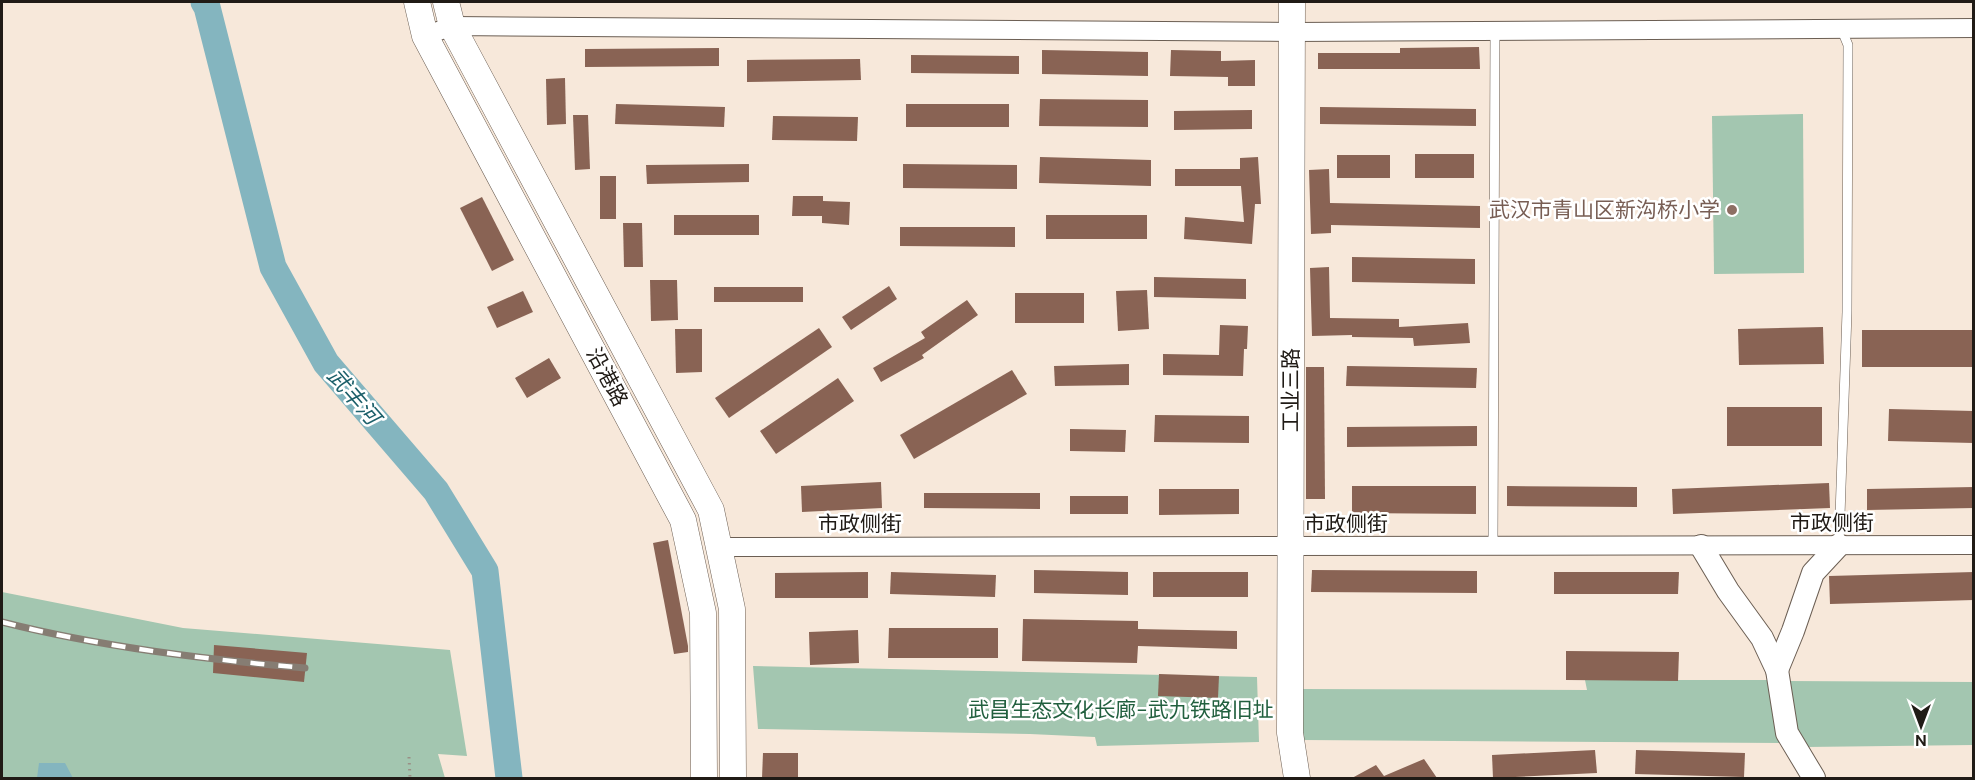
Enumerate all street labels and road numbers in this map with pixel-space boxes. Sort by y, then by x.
street label: 沿港路 [580,343,634,411]
street label: 工业三路 [1277,348,1305,432]
street label: 市政侧街 [1790,509,1874,537]
street label: 市政侧街 [818,510,902,538]
street label: 市政侧街 [1304,510,1388,538]

